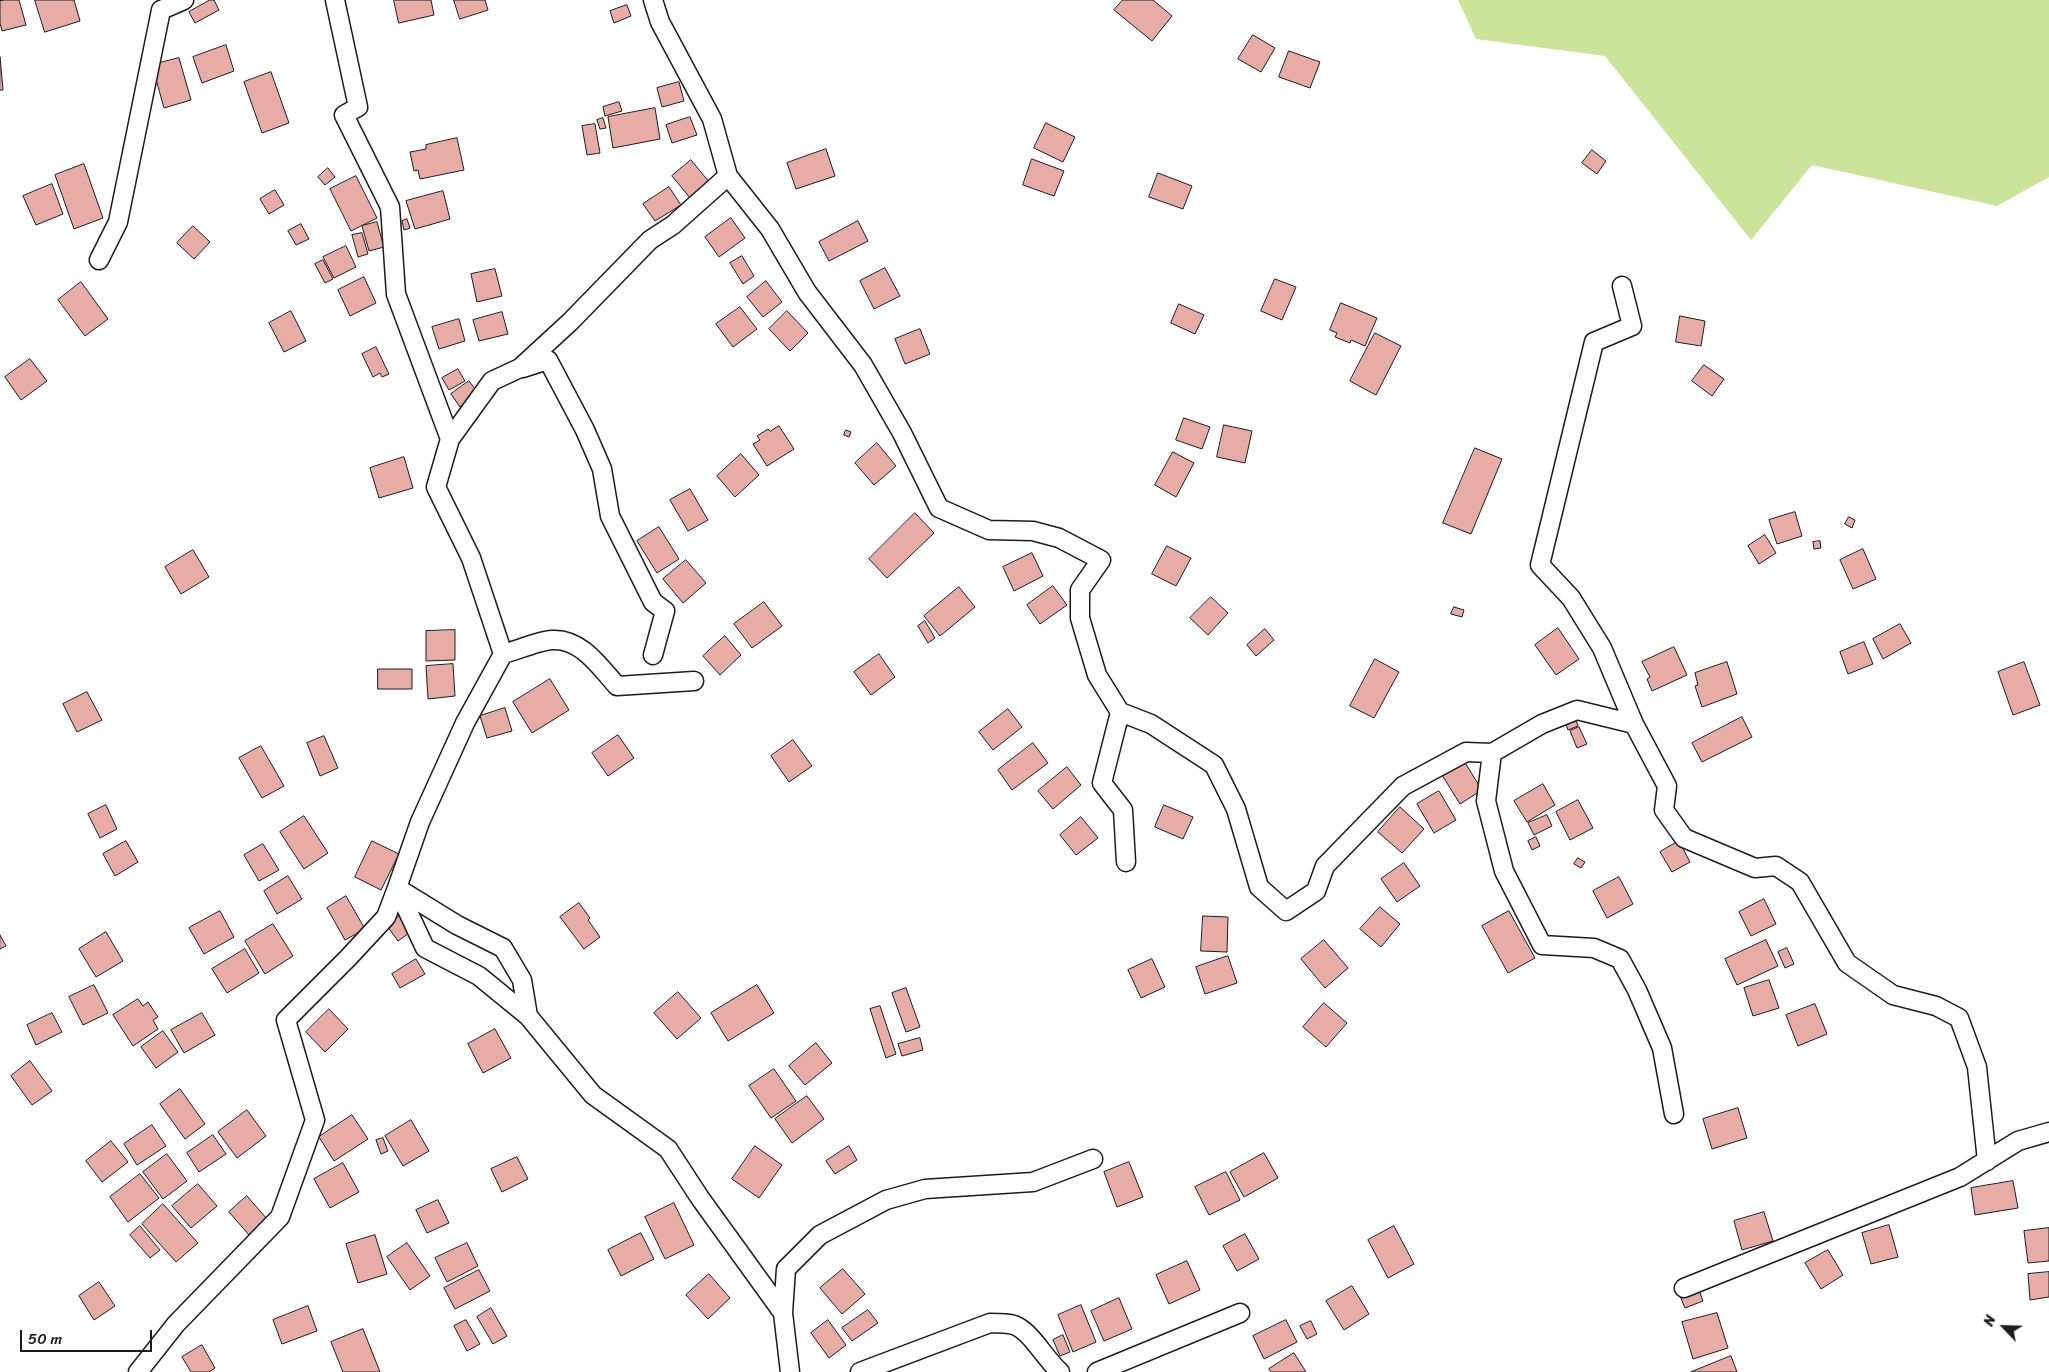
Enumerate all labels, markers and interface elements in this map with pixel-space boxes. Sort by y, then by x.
north arrow [1979,1302,2029,1352]
text: N [1976,1311,2003,1330]
scale bar [22,1320,155,1352]
text: 50 m [28,1326,62,1352]

